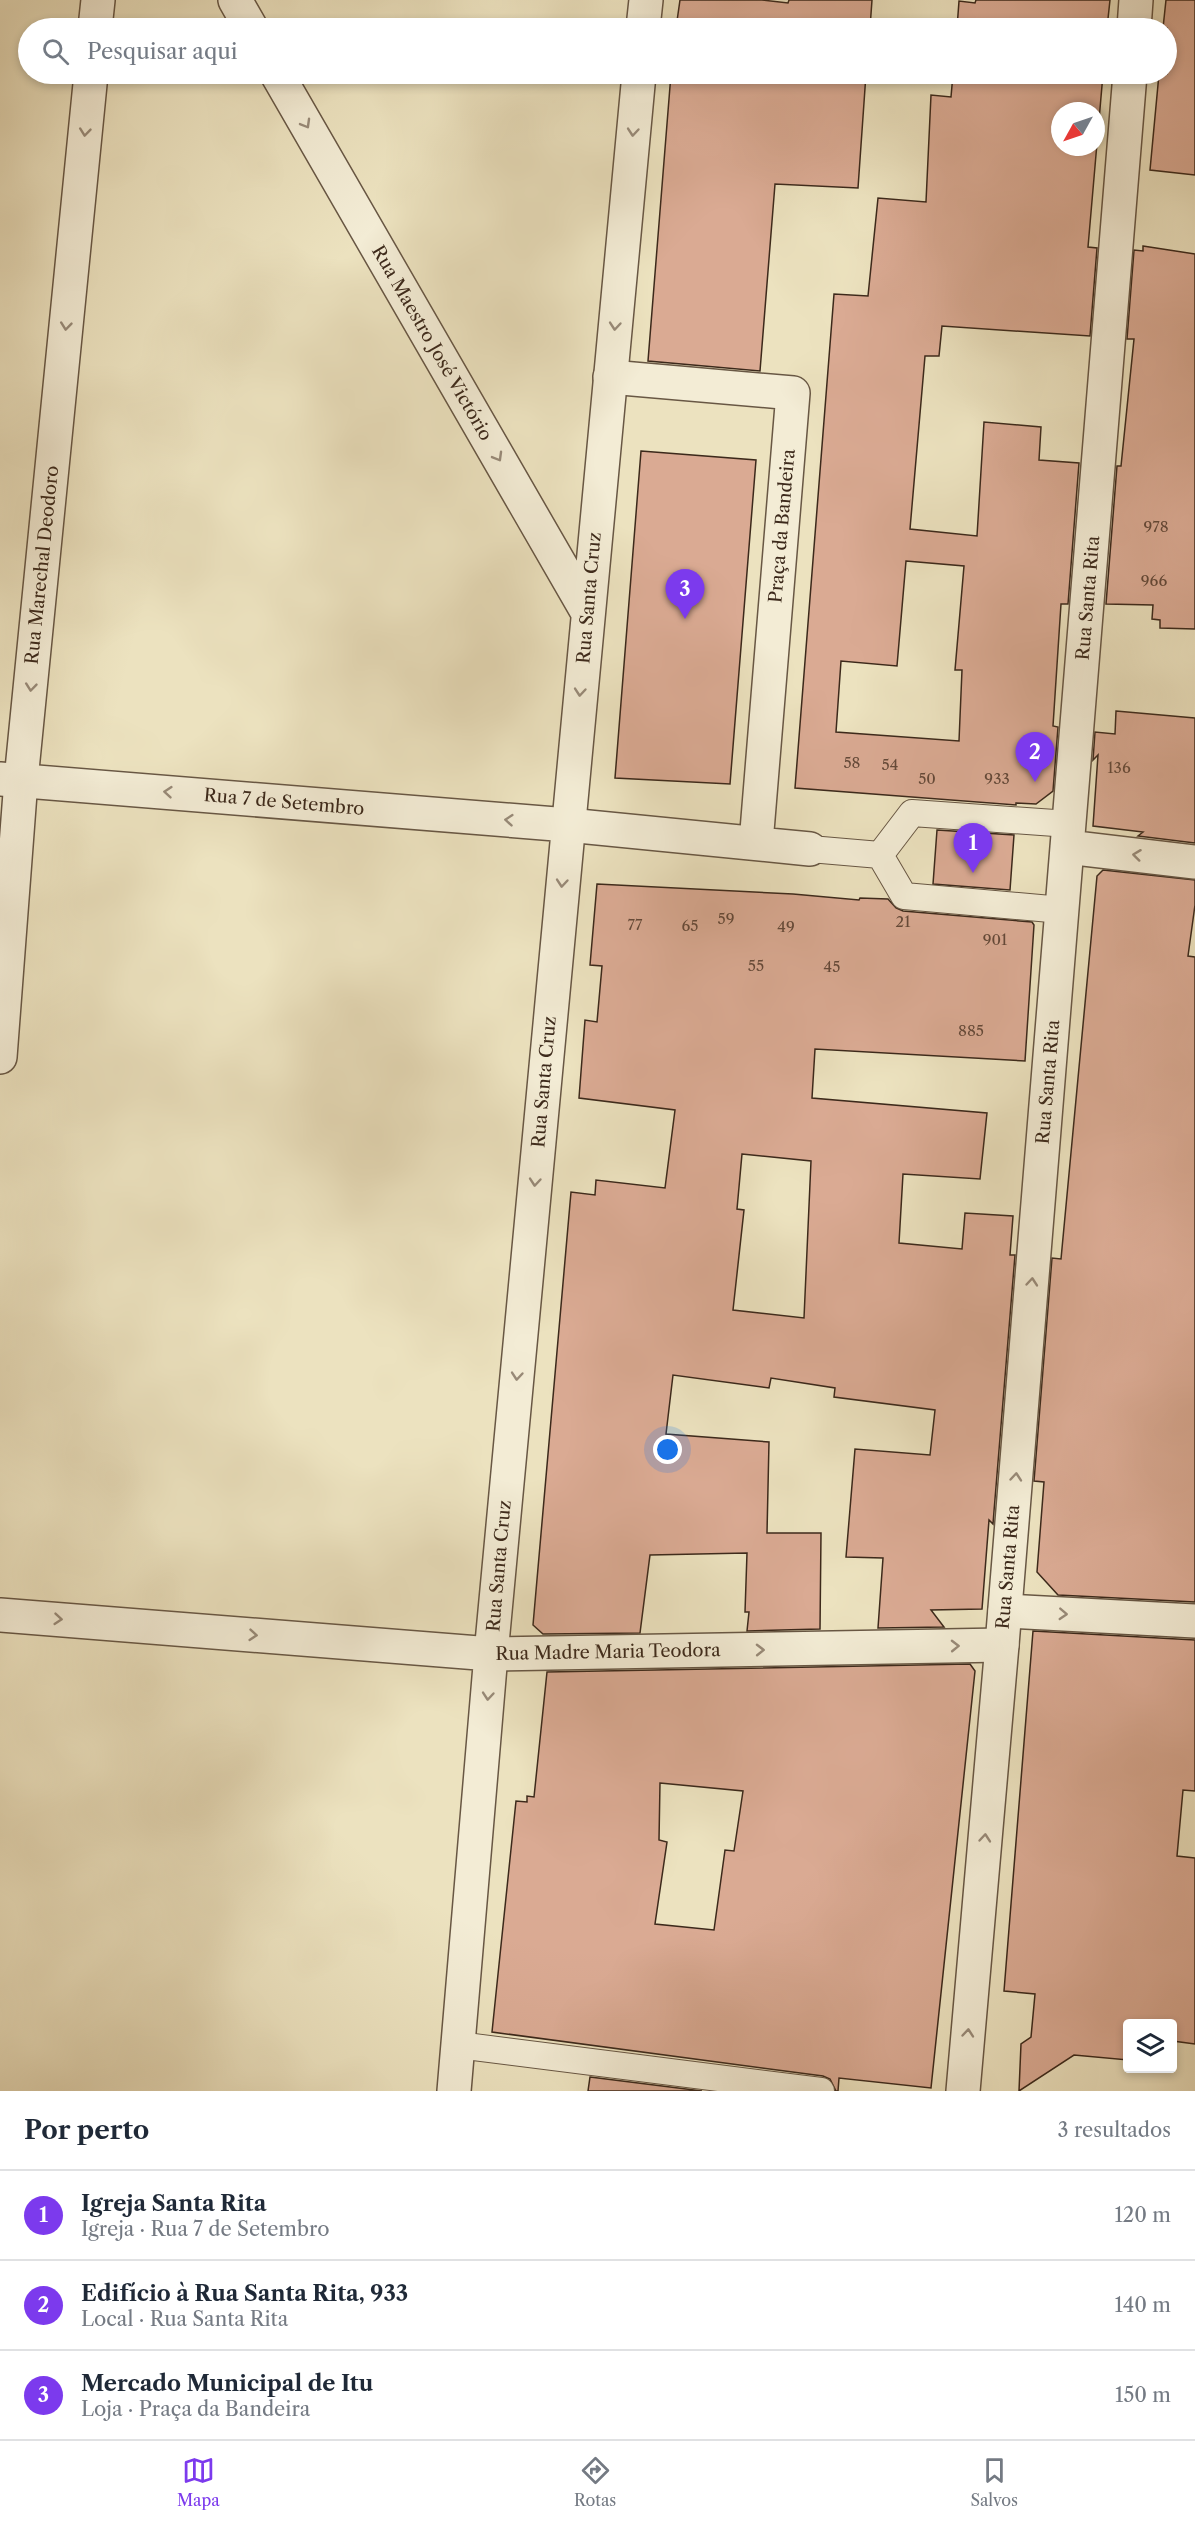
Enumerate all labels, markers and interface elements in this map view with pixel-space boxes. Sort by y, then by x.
search box [18,18,1177,84]
icon: search [39,35,72,68]
text: Pesquisar aqui [87,38,237,65]
north arrow [1051,102,1105,156]
one-way arrow [299,118,311,128]
one-way arrow [79,127,92,136]
one-way arrow [627,127,640,136]
street label: Rua Maestro José Victório [367,241,497,445]
one-way arrow [60,321,73,330]
one-way arrow [609,321,622,330]
street label: Praça da Bandeira [764,448,800,604]
one-way arrow [491,451,502,461]
street label: Rua Marechal Deodoro [21,465,63,665]
house number: 978 [1143,517,1169,536]
street label: Rua Santa Cruz [572,531,606,665]
street label: Rua Santa Rita [1072,534,1104,661]
pin: 3 [666,570,704,619]
house number: 966 [1141,571,1167,590]
one-way arrow [25,683,38,692]
one-way arrow [574,688,587,697]
pin: 2 [1016,732,1054,782]
house number: 58 [843,753,861,772]
house number: 54 [882,755,898,774]
house number: 136 [1107,758,1131,777]
house number: 50 [918,769,936,788]
house number: 933 [984,769,1010,788]
street label: Rua 7 de Setembro [203,784,365,820]
one-way arrow [164,786,173,799]
one-way arrow [505,814,514,827]
pin: 1 [954,824,992,873]
one-way arrow [1132,849,1141,862]
one-way arrow [556,879,569,888]
house number: 59 [718,909,734,928]
house number: 21 [896,912,911,931]
house number: 77 [628,915,643,934]
house number: 65 [682,916,698,935]
house number: 49 [777,917,795,936]
house number: 901 [983,930,1008,949]
house number: 55 [748,956,764,975]
house number: 45 [824,957,840,976]
street label: Rua Santa Cruz [527,1015,561,1149]
street label: Rua Santa Rita [1032,1018,1064,1145]
house number: 885 [958,1021,984,1040]
one-way arrow [529,1177,542,1186]
one-way arrow [1025,1278,1038,1287]
one-way arrow [511,1371,524,1381]
your location [653,1435,682,1464]
one-way arrow [1009,1472,1022,1481]
street label: Rua Santa Cruz [482,1499,516,1633]
street label: Rua Santa Rita [992,1503,1024,1630]
one-way arrow [1059,1608,1068,1621]
one-way arrow [54,1612,63,1625]
one-way arrow [248,1628,257,1641]
street label: Rua Madre Maria Teodora [495,1639,721,1665]
one-way arrow [950,1640,959,1652]
one-way arrow [755,1643,764,1656]
one-way arrow [482,1691,495,1700]
one-way arrow [978,1834,991,1843]
map controls [1123,2019,1177,2073]
button: layers [1123,2019,1177,2073]
one-way arrow [961,2028,974,2037]
text: Por perto [24,2114,149,2146]
text: 3 resultados [1058,2118,1171,2142]
text: Igreja Santa Rita [81,2190,266,2217]
text: 1 [39,2203,48,2227]
text: 120 m [1114,2203,1171,2227]
text: Igreja · Rua 7 de Setembro [81,2217,330,2241]
text: Edifício à Rua Santa Rita, 933 [81,2280,408,2307]
text: 2 [38,2293,49,2317]
text: 140 m [1114,2293,1171,2317]
text: Local · Rua Santa Rita [81,2307,288,2331]
text: Mercado Municipal de Itu [81,2370,373,2397]
text: 3 [38,2383,49,2407]
text: 150 m [1115,2383,1171,2407]
text: Loja · Praça da Bandeira [81,2397,310,2421]
tab: Mapa [177,2454,220,2510]
tab: Rotas [574,2454,616,2510]
tab: Salvos [970,2454,1018,2510]

